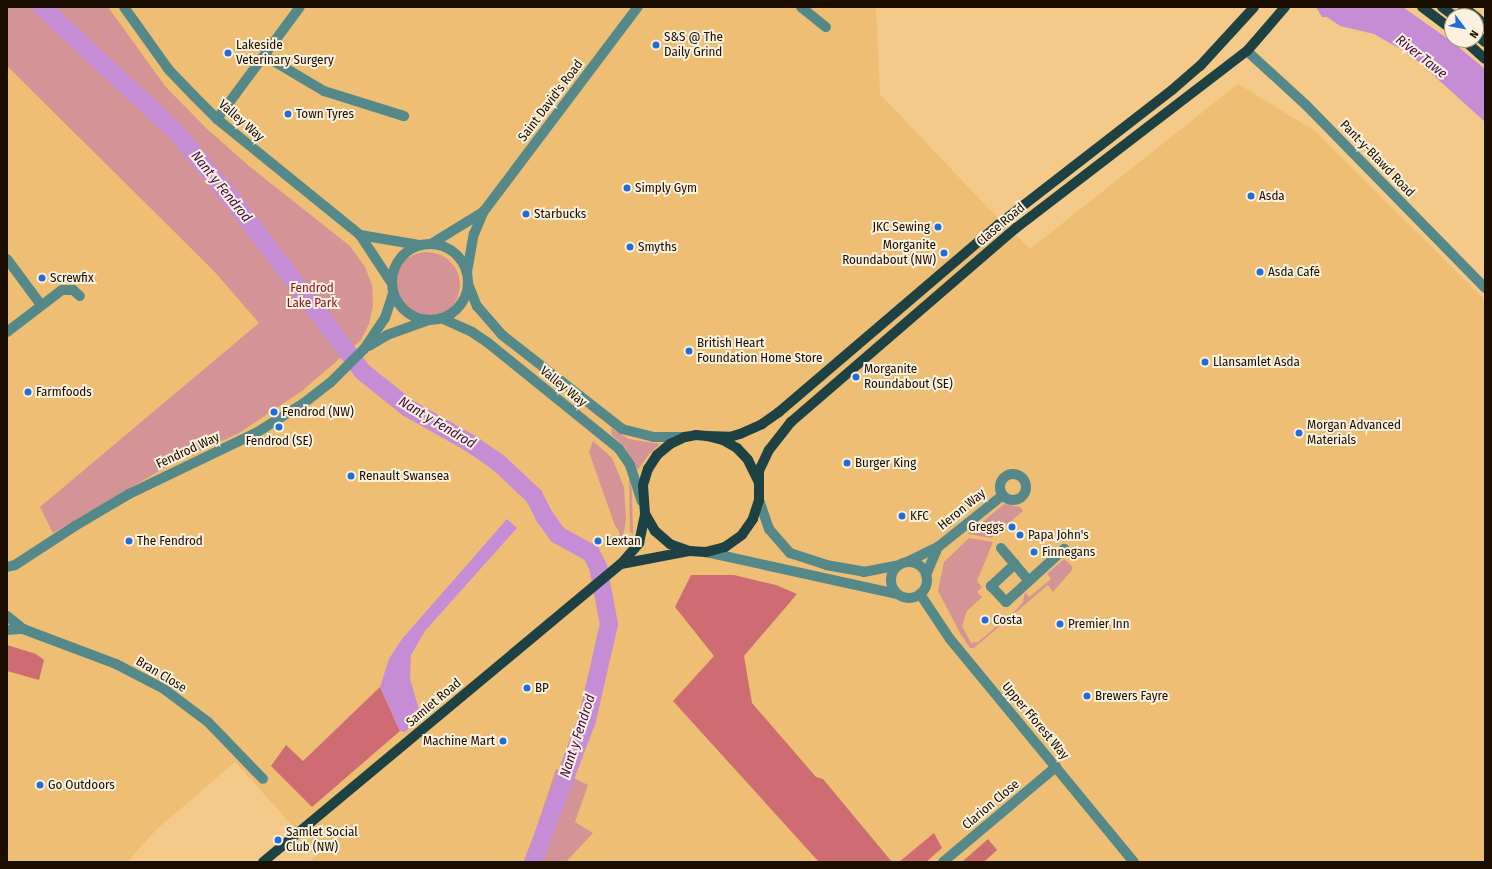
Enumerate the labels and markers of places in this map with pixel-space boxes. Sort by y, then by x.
place label: S&S @ The Daily Grind [664,30,723,61]
place label: Lakeside Veterinary Surgery [236,38,334,69]
marker: S&S @ The Daily Grind [651,40,661,50]
marker: Lakeside Veterinary Surgery [223,48,233,58]
place label: Town Tyres [296,106,354,122]
marker: Town Tyres [283,109,293,119]
place label: Simply Gym [635,180,697,196]
marker: Simply Gym [622,183,632,193]
place label: Asda [1259,188,1285,204]
marker: Asda [1246,191,1256,201]
place label: Starbucks [534,206,586,222]
marker: Starbucks [521,209,531,219]
place label: JKC Sewing [872,219,930,235]
marker: JKC Sewing [933,222,943,232]
place label: Morganite Roundabout (NW) [842,238,936,269]
place label: Smyths [638,239,677,255]
marker: Smyths [625,242,635,252]
marker: Morganite Roundabout (NW) [939,248,949,258]
place label: Asda Café [1268,264,1320,280]
marker: Asda Café [1255,267,1265,277]
place label: Screwfix [50,270,94,286]
marker: Screwfix [37,273,47,283]
place label: British Heart Foundation Home Store [697,336,822,367]
marker: British Heart Foundation Home Store [684,346,694,356]
place label: Llansamlet Asda [1213,354,1300,370]
marker: Llansamlet Asda [1200,357,1210,367]
place label: Morganite Roundabout (SE) [864,362,953,393]
marker: Morganite Roundabout (SE) [851,372,861,382]
place label: Farmfoods [36,384,92,400]
marker: Farmfoods [23,387,33,397]
place label: Fendrod (NW) [282,404,354,420]
marker: Fendrod (NW) [269,407,279,417]
place label: Morgan Advanced Materials [1307,418,1401,449]
marker: Fendrod (SE) [274,422,284,432]
marker: Morgan Advanced Materials [1294,428,1304,438]
place label: Fendrod (SE) [246,433,312,449]
place label: Burger King [855,455,916,471]
marker: Burger King [842,458,852,468]
place label: Renault Swansea [359,468,449,484]
marker: Renault Swansea [346,471,356,481]
place label: KFC [910,508,929,524]
marker: KFC [897,511,907,521]
place label: Greggs [968,519,1004,535]
marker: Greggs [1007,522,1017,532]
place label: Papa John's [1028,527,1089,543]
marker: Papa John's [1015,530,1025,540]
place label: The Fendrod [137,533,203,549]
place label: Lextan [606,533,641,549]
marker: The Fendrod [124,536,134,546]
marker: Lextan [593,536,603,546]
place label: Finnegans [1042,544,1095,560]
marker: Finnegans [1029,547,1039,557]
place label: Costa [993,612,1022,628]
marker: Costa [980,615,990,625]
place label: Premier Inn [1068,616,1130,632]
marker: Premier Inn [1055,619,1065,629]
place label: BP [535,680,549,696]
marker: BP [522,683,532,693]
place label: Brewers Fayre [1095,688,1168,704]
marker: Brewers Fayre [1082,691,1092,701]
place label: Machine Mart [423,733,495,749]
marker: Machine Mart [498,736,508,746]
place label: Go Outdoors [48,777,115,793]
marker: Go Outdoors [35,780,45,790]
place label: Samlet Social Club (NW) [286,825,358,856]
marker: Samlet Social Club (NW) [273,835,283,845]

